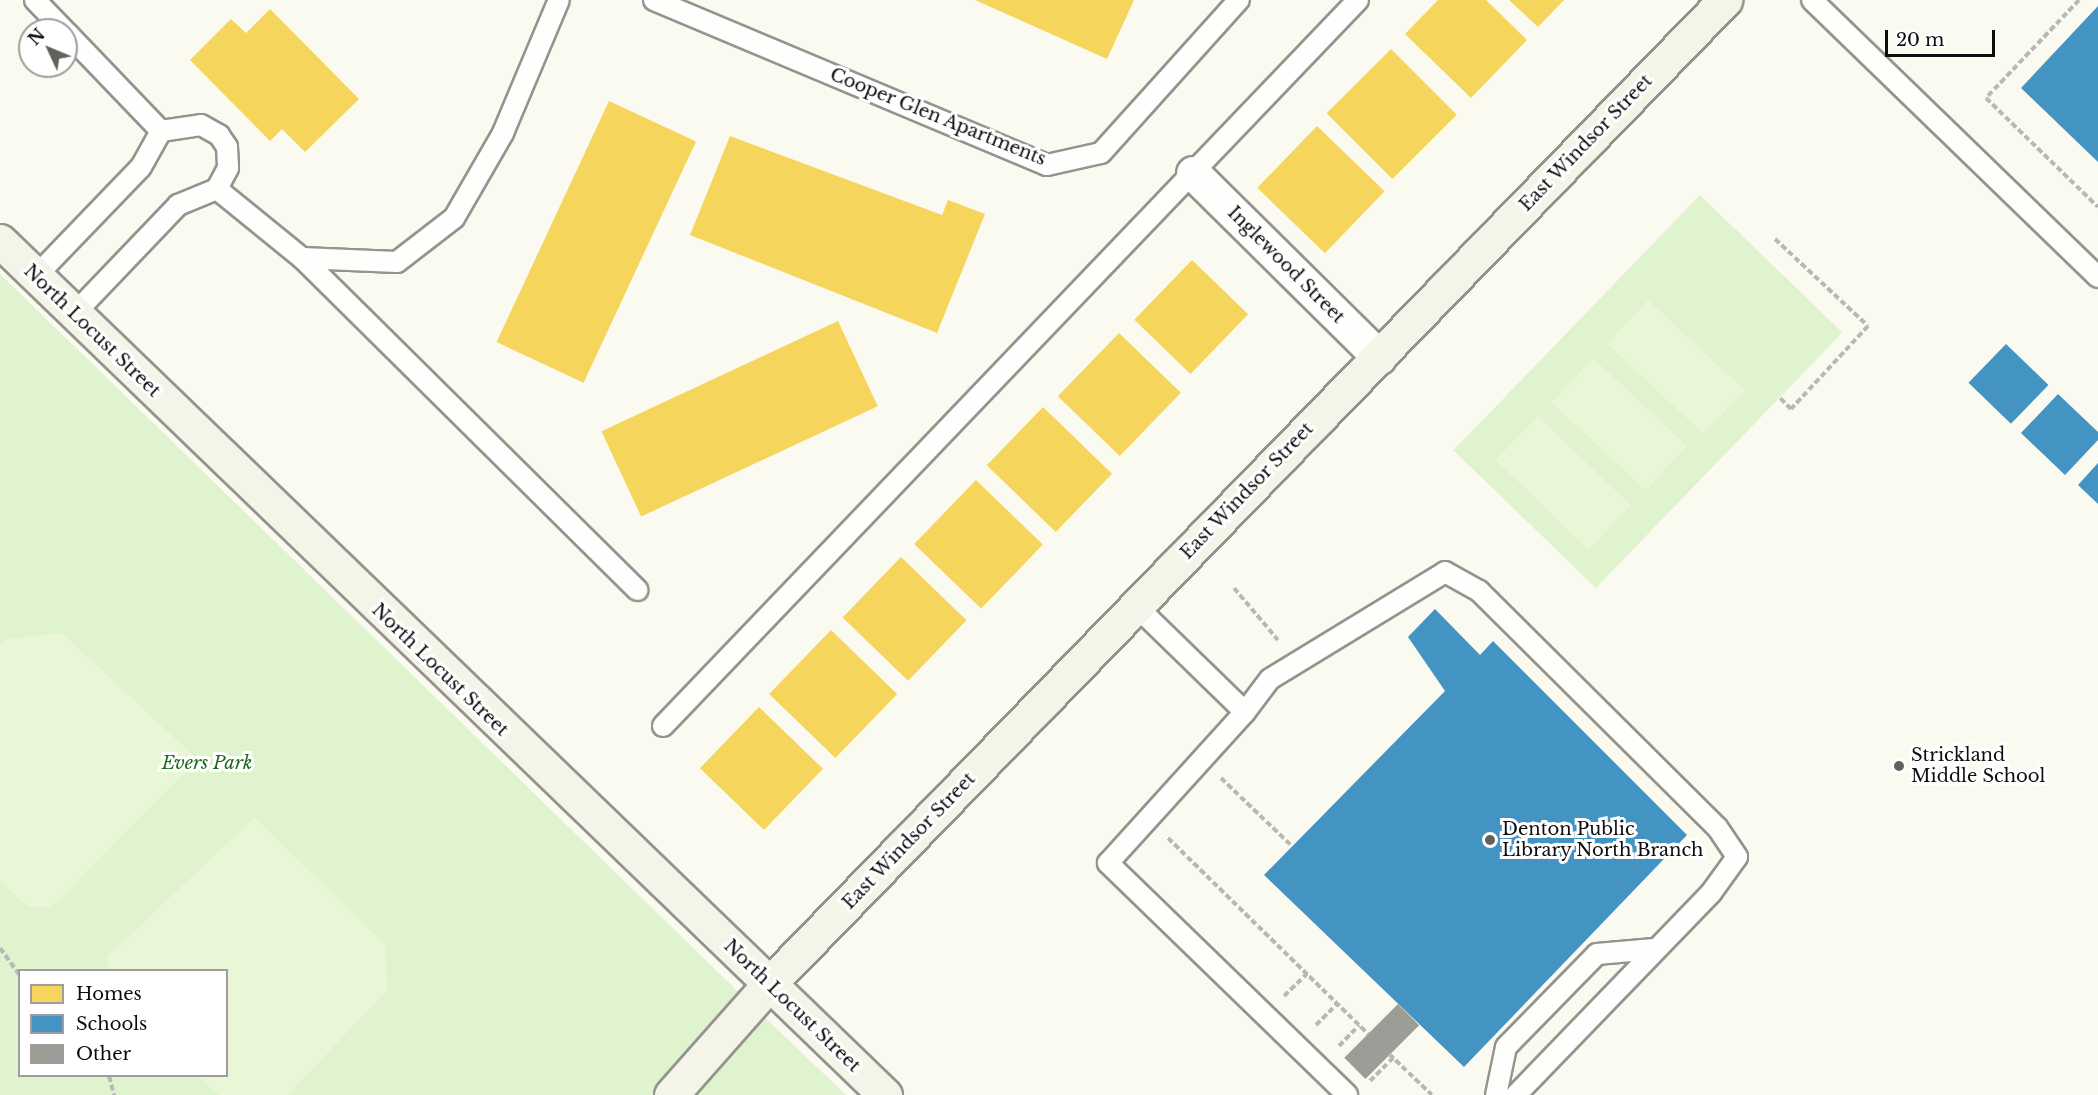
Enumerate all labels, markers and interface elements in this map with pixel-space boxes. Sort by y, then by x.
north arrow [18,18,78,78]
scale bar [1888,18,1998,56]
text: N [24,25,49,49]
text: 20 m [1896,29,1944,51]
street label: Cooper Glen Apartments [826,64,1050,170]
street label: East Windsor Street [1515,70,1657,216]
street label: Inglewood Street [1223,202,1349,328]
street label: North Locust Street [19,260,165,402]
street label: East Windsor Street [1176,418,1318,564]
street label: North Locust Street [367,599,513,741]
place label: Strickland Middle School [1911,745,2045,788]
park label: Evers Park [162,752,252,774]
marker: Strickland Middle School [1892,759,1906,773]
street label: East Windsor Street [838,768,980,914]
place label: Denton Public Library North Branch [1502,819,1704,862]
marker: Denton Public Library North Branch [1483,833,1497,847]
street label: North Locust Street [719,935,865,1077]
legend [18,969,228,1077]
text: Homes [76,983,142,1005]
text: Schools [76,1013,147,1035]
text: Other [76,1043,131,1065]

